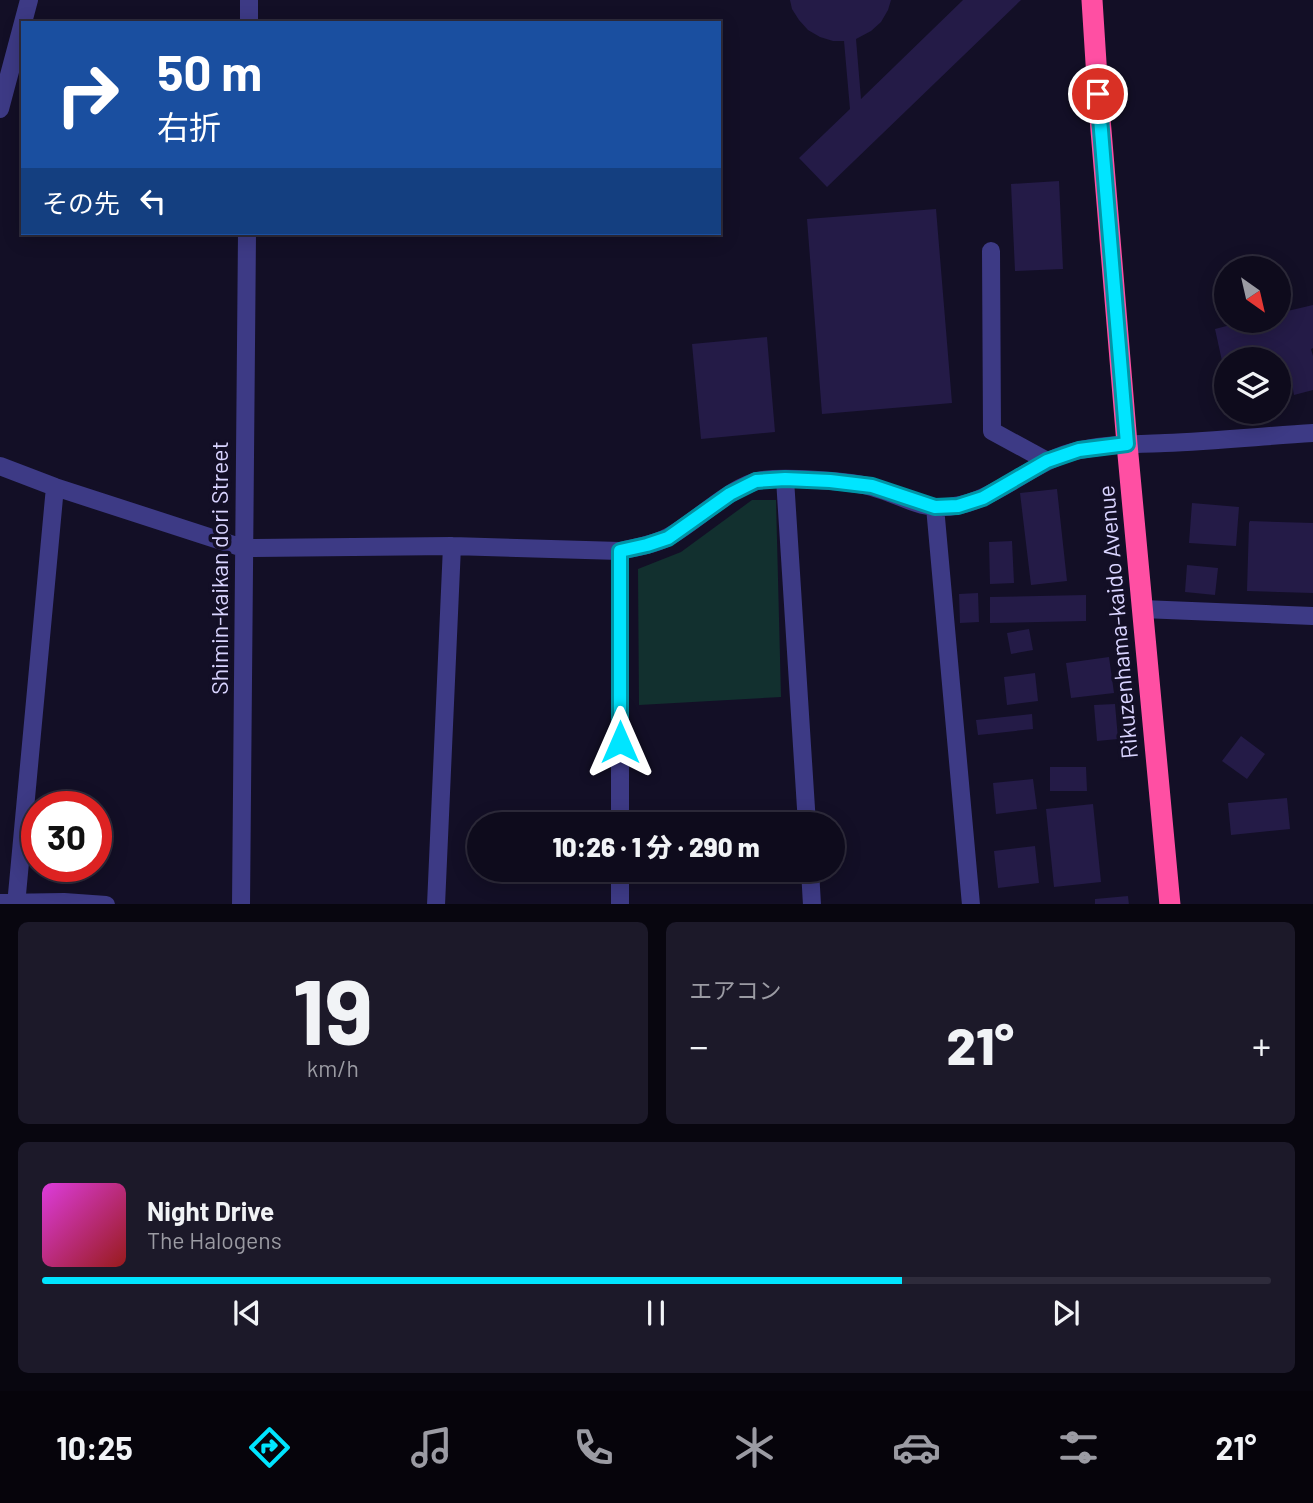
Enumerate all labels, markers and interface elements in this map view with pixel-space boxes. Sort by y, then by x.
text: 50 m [157,42,262,101]
icon: right [42,49,133,140]
pin [1068,64,1128,124]
icon: arrive [1079,75,1117,113]
text: 右折 [157,107,221,145]
icon: left [134,182,172,220]
text: その先 [42,187,120,218]
north arrow [1214,256,1292,332]
map controls [1214,256,1291,424]
button: layers [1214,347,1291,424]
street label: Shimin-kaikan dori Street [205,441,233,695]
street label: Rikuzenhama-kaido Avenue [1091,484,1143,760]
position arrow [583,705,657,779]
speed limit sign: 30 [21,791,112,882]
text: 10:26 · 1 分 · 290 m [552,831,760,862]
text: 19 [292,954,373,1063]
text: エアコン [690,976,782,1004]
text: 21° [947,1013,1014,1075]
text: − [690,1022,709,1068]
text: + [1252,1022,1271,1068]
text: km/h [307,1054,359,1082]
text: Night Drive [147,1195,274,1226]
text: The Halogens [147,1226,282,1254]
icon: previous [228,1294,266,1332]
icon: pause [637,1294,675,1332]
icon: next [1047,1294,1085,1332]
icon: directions [245,1423,294,1472]
icon: music [407,1423,456,1472]
icon: phone [569,1423,618,1472]
icon: climate [730,1423,779,1472]
icon: car [892,1423,941,1472]
icon: filters [1054,1423,1103,1472]
text: 10:25 [56,1428,133,1466]
text: 21° [1216,1428,1257,1466]

